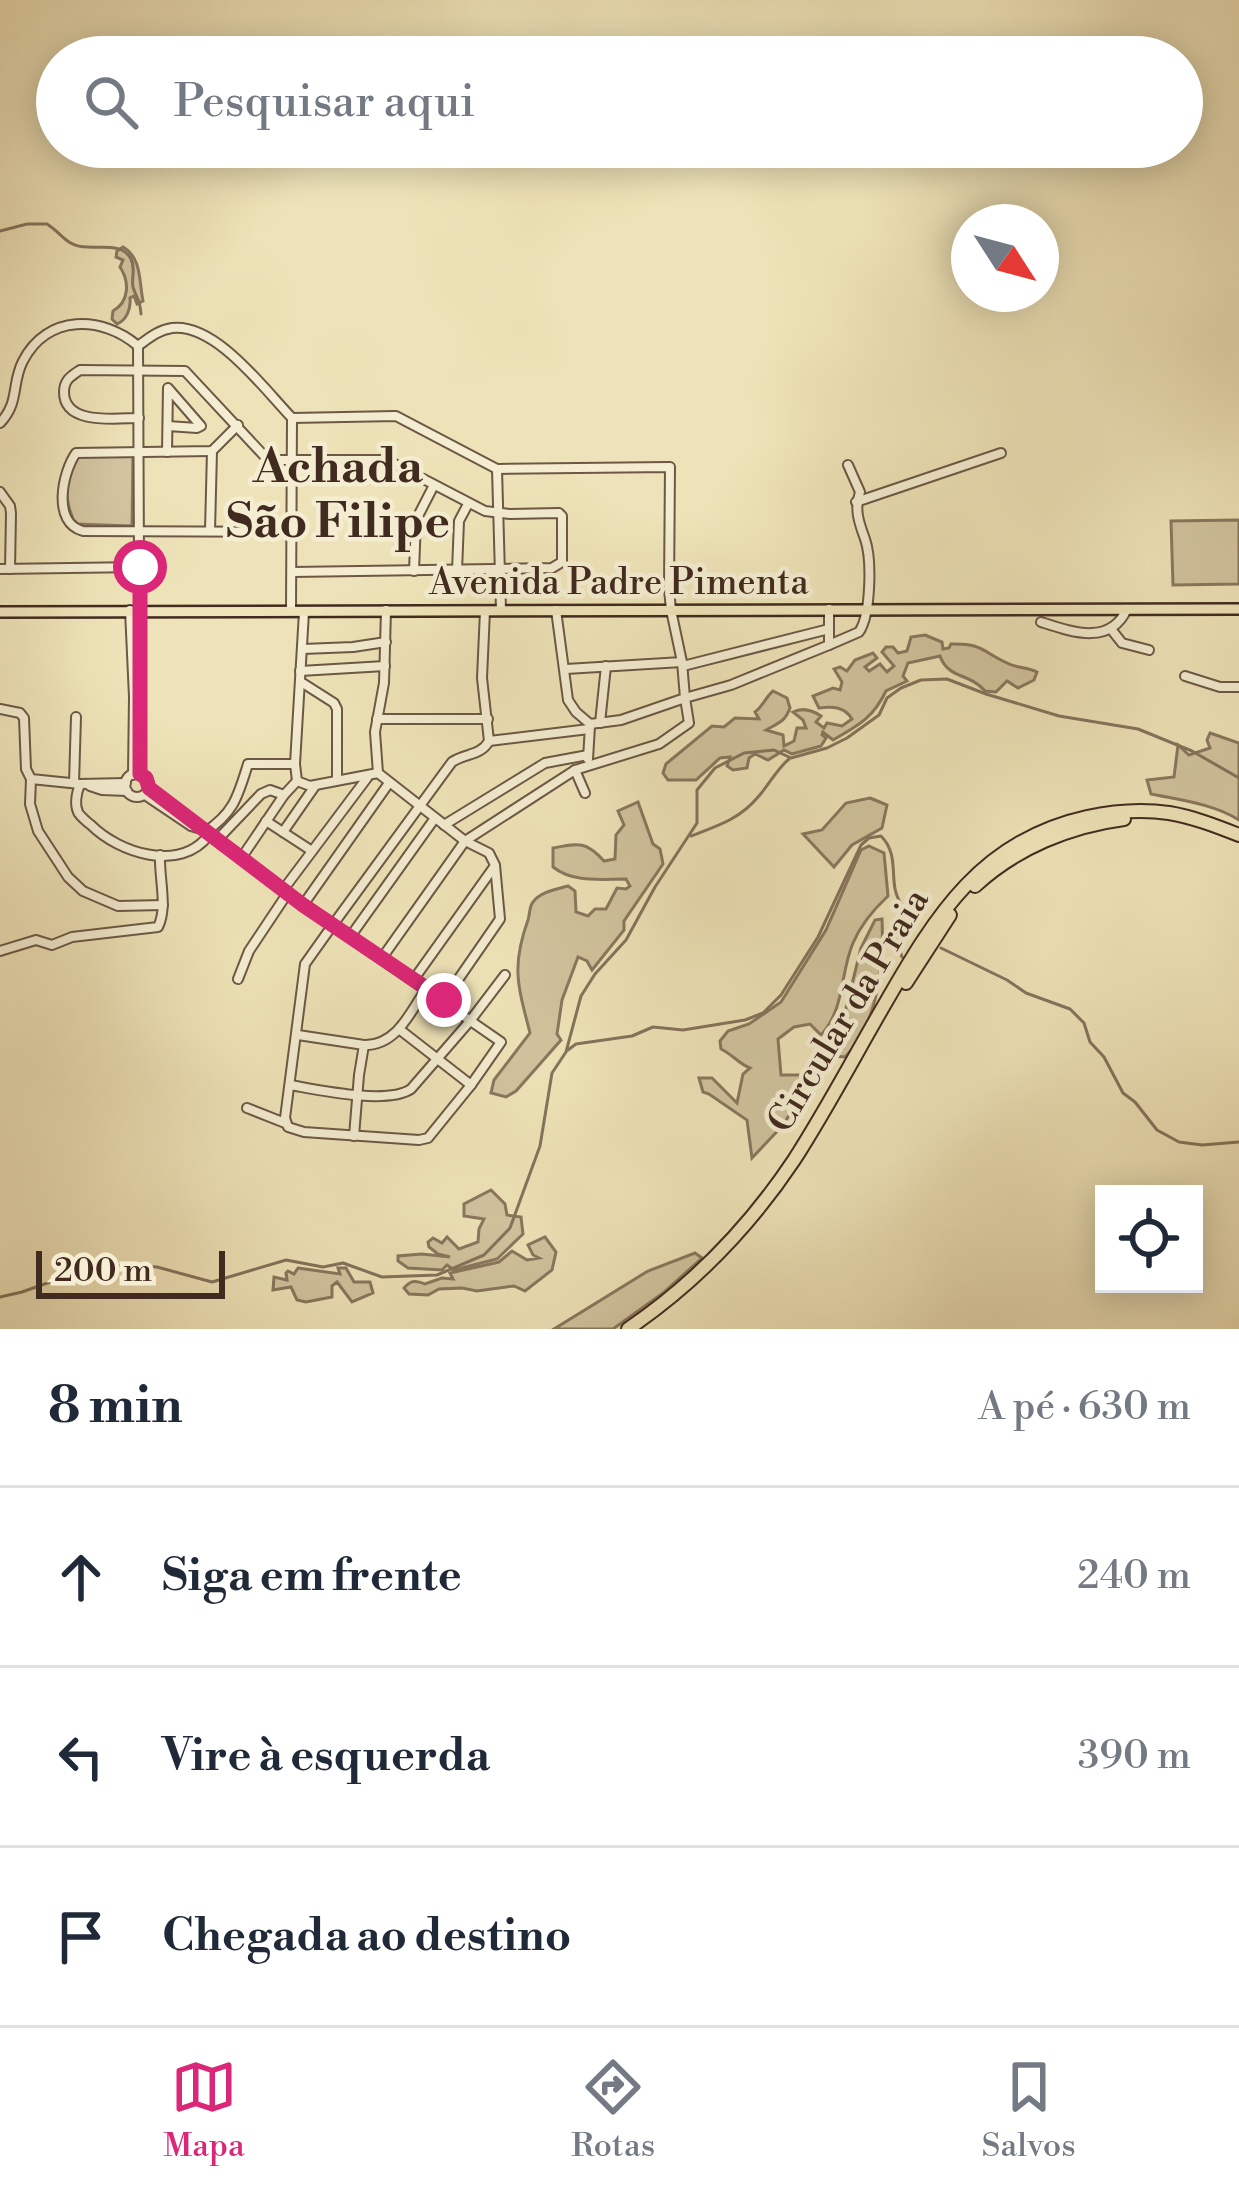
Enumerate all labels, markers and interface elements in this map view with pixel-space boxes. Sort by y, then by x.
search box [36,36,1203,168]
icon: search [78,69,144,135]
text: Pesquisar aqui [174,74,475,131]
north arrow [951,204,1059,312]
district label: Achada São Filipe [226,438,450,553]
route start [113,540,167,594]
street label: Avenida Padre Pimenta [428,561,809,606]
street label: Circular da Praia [758,880,940,1141]
route end [417,973,471,1027]
map controls [1095,1185,1203,1293]
button: locate [1095,1185,1203,1293]
scale bar [36,1245,225,1298]
text: 200 m [54,1251,152,1292]
text: 8 min [48,1375,183,1439]
text: A pé · 630 m [978,1383,1191,1432]
icon: ahead [48,1544,114,1610]
text: Siga em frente [162,1548,462,1605]
text: 240 m [1077,1552,1191,1601]
icon: left [48,1724,114,1790]
text: Vire à esquerda [162,1728,490,1785]
text: 390 m [1078,1732,1191,1781]
icon: arrive [48,1904,114,1970]
text: Chegada ao destino [162,1908,571,1965]
tab: Mapa [163,2054,245,2167]
tab: Rotas [571,2054,655,2167]
tab: Salvos [982,2054,1076,2167]

